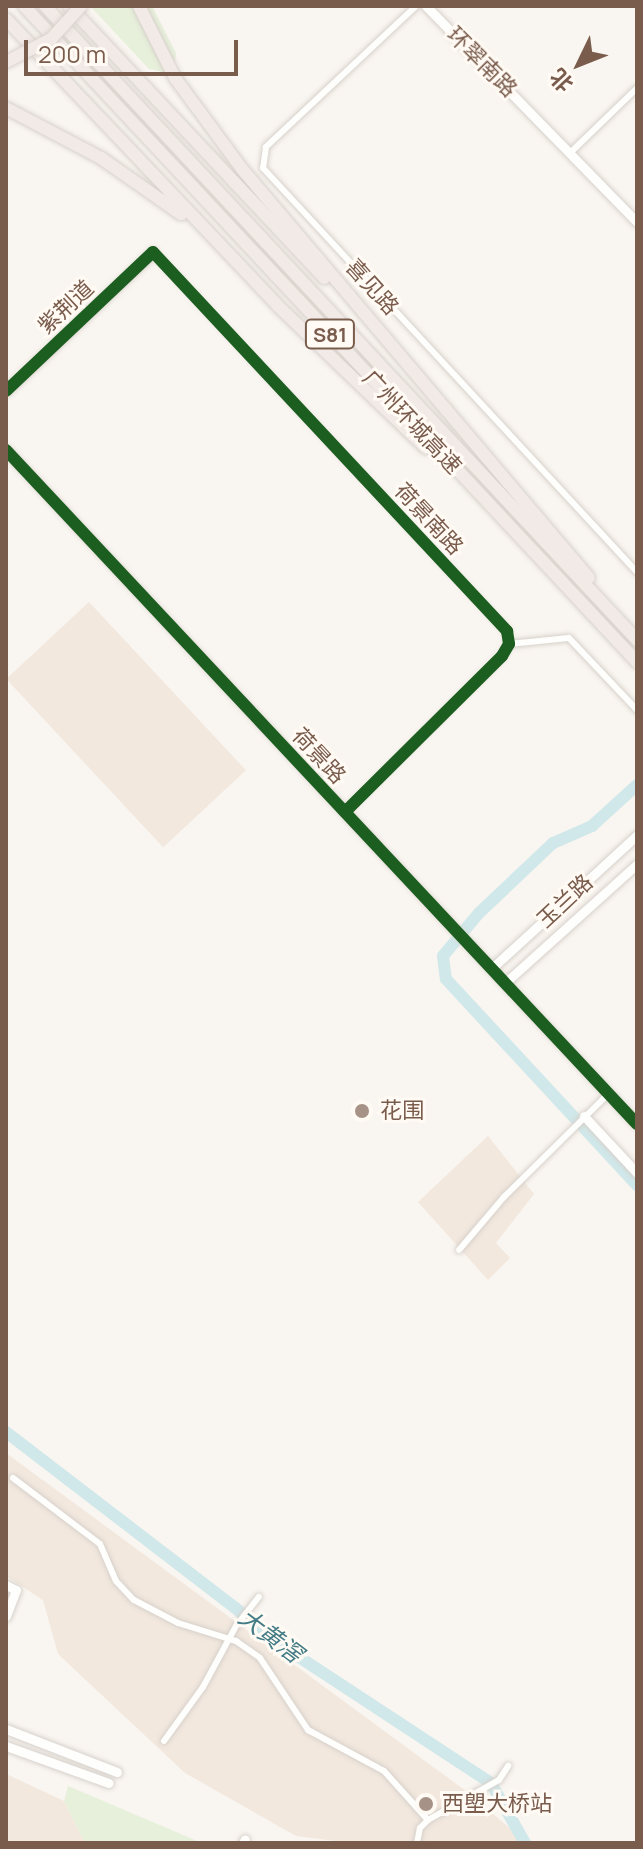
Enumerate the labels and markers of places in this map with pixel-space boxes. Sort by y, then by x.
place label: 花围 [380,1098,424,1124]
marker: 花围 [351,1100,373,1122]
place label: 西塱大桥站 [442,1791,552,1817]
marker: 西塱大桥站 [417,1795,435,1813]

